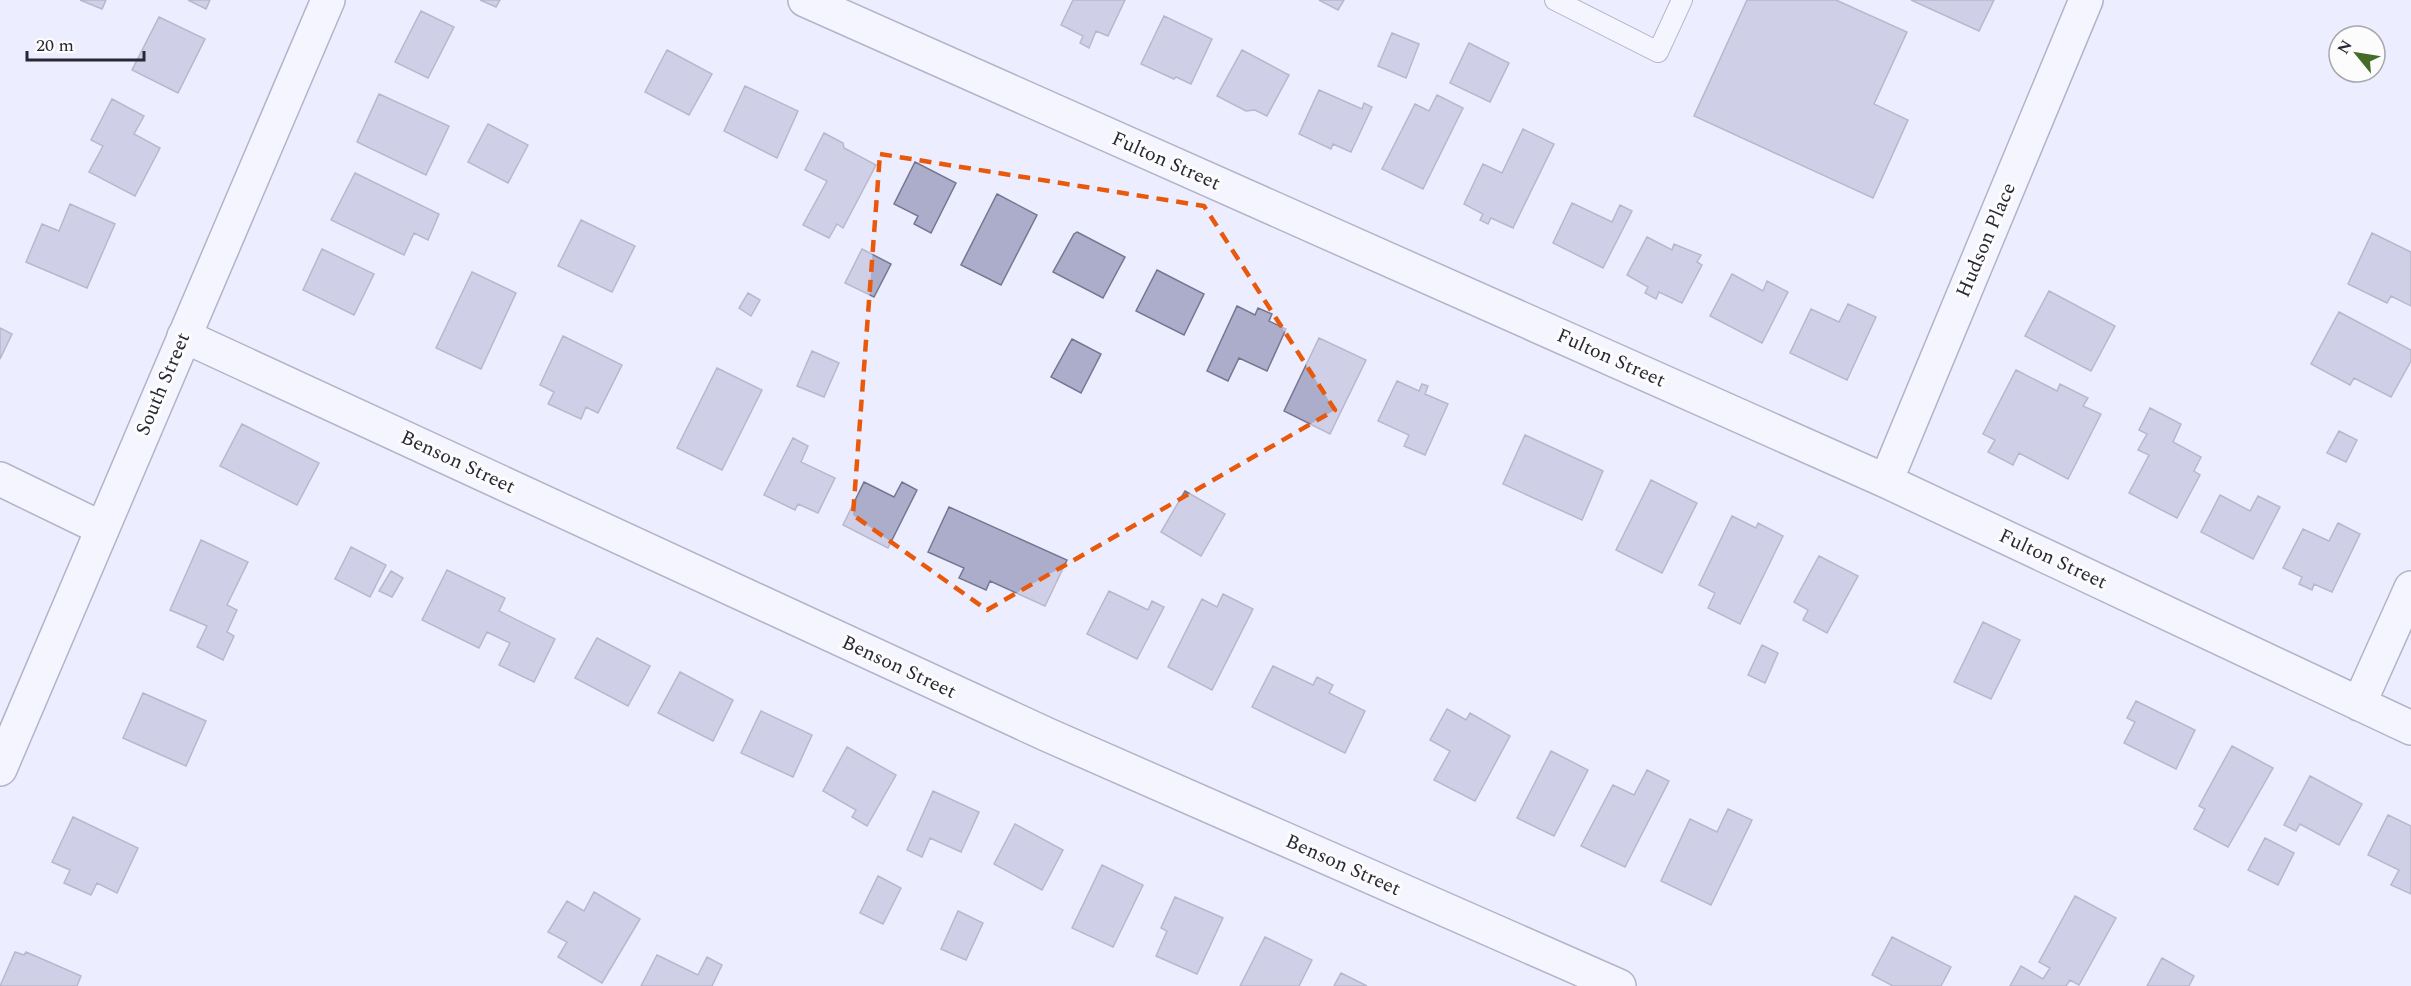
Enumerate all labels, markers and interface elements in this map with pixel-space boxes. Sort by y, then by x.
scale bar [27,24,144,62]
north arrow [2327,24,2387,84]
text: 20 m [36,32,74,59]
text: N [2331,35,2359,59]
street label: Fulton Street [1107,124,1225,198]
street label: Hudson Place [1948,178,2024,302]
street label: Fulton Street [1552,321,1670,395]
street label: South Street [128,328,198,440]
street label: Benson Street [396,422,520,502]
street label: Fulton Street [1994,521,2112,597]
street label: Benson Street [837,627,961,707]
street label: Benson Street [1281,826,1405,904]

